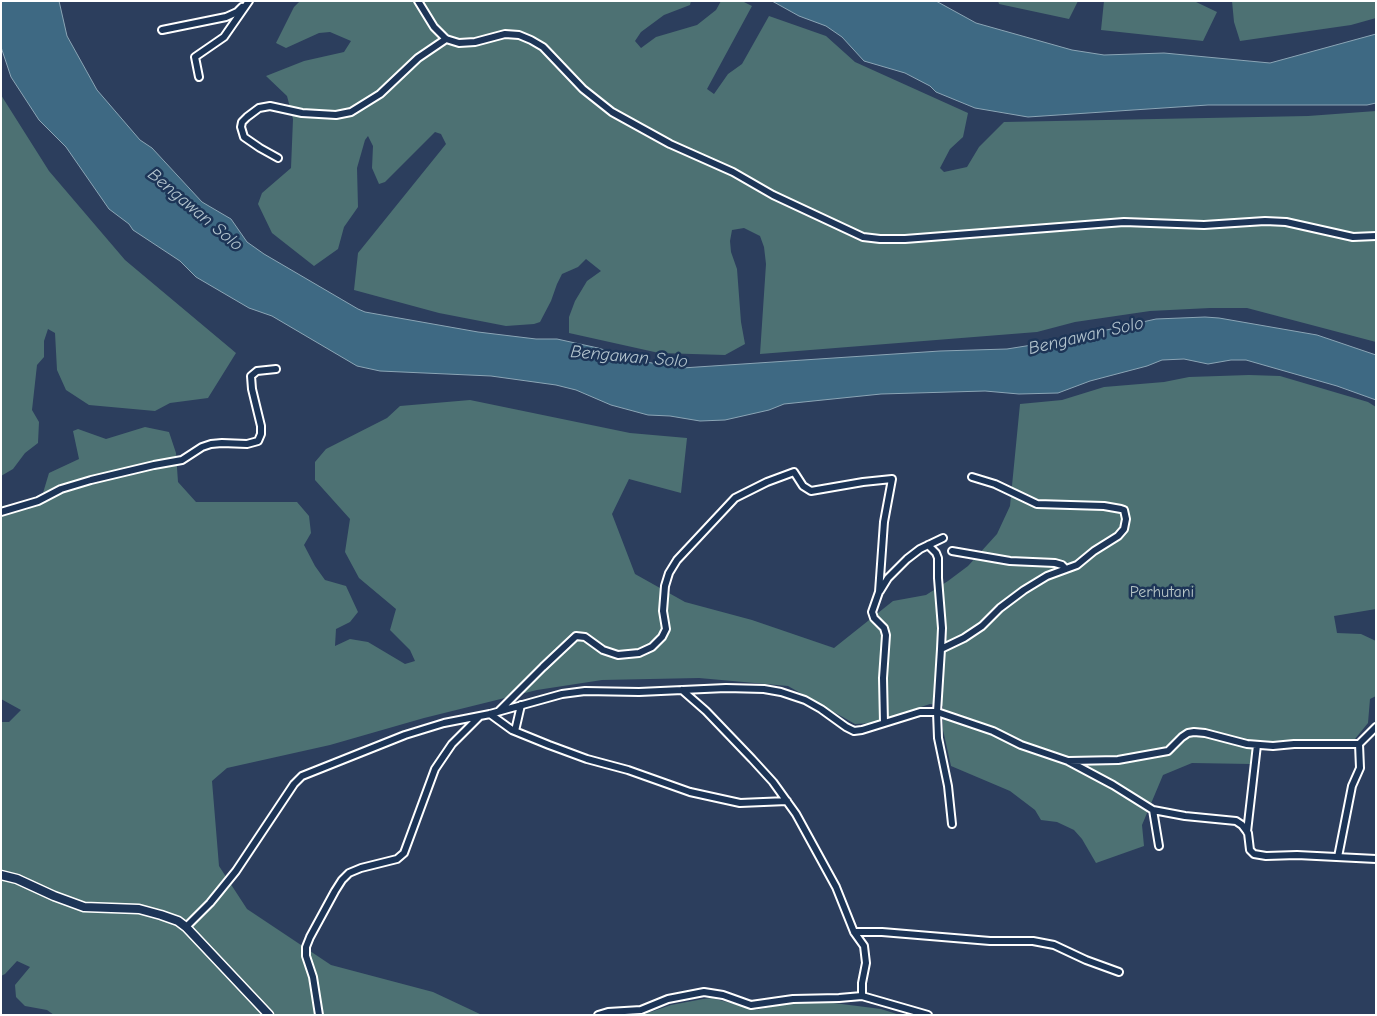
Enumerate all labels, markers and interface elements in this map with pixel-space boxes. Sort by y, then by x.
water label: Bengawan Solo [143,164,247,256]
water label: Bengawan Solo [1026,312,1146,360]
water label: Bengawan Solo [569,341,689,373]
park label: Perhutani [1130,582,1194,602]

